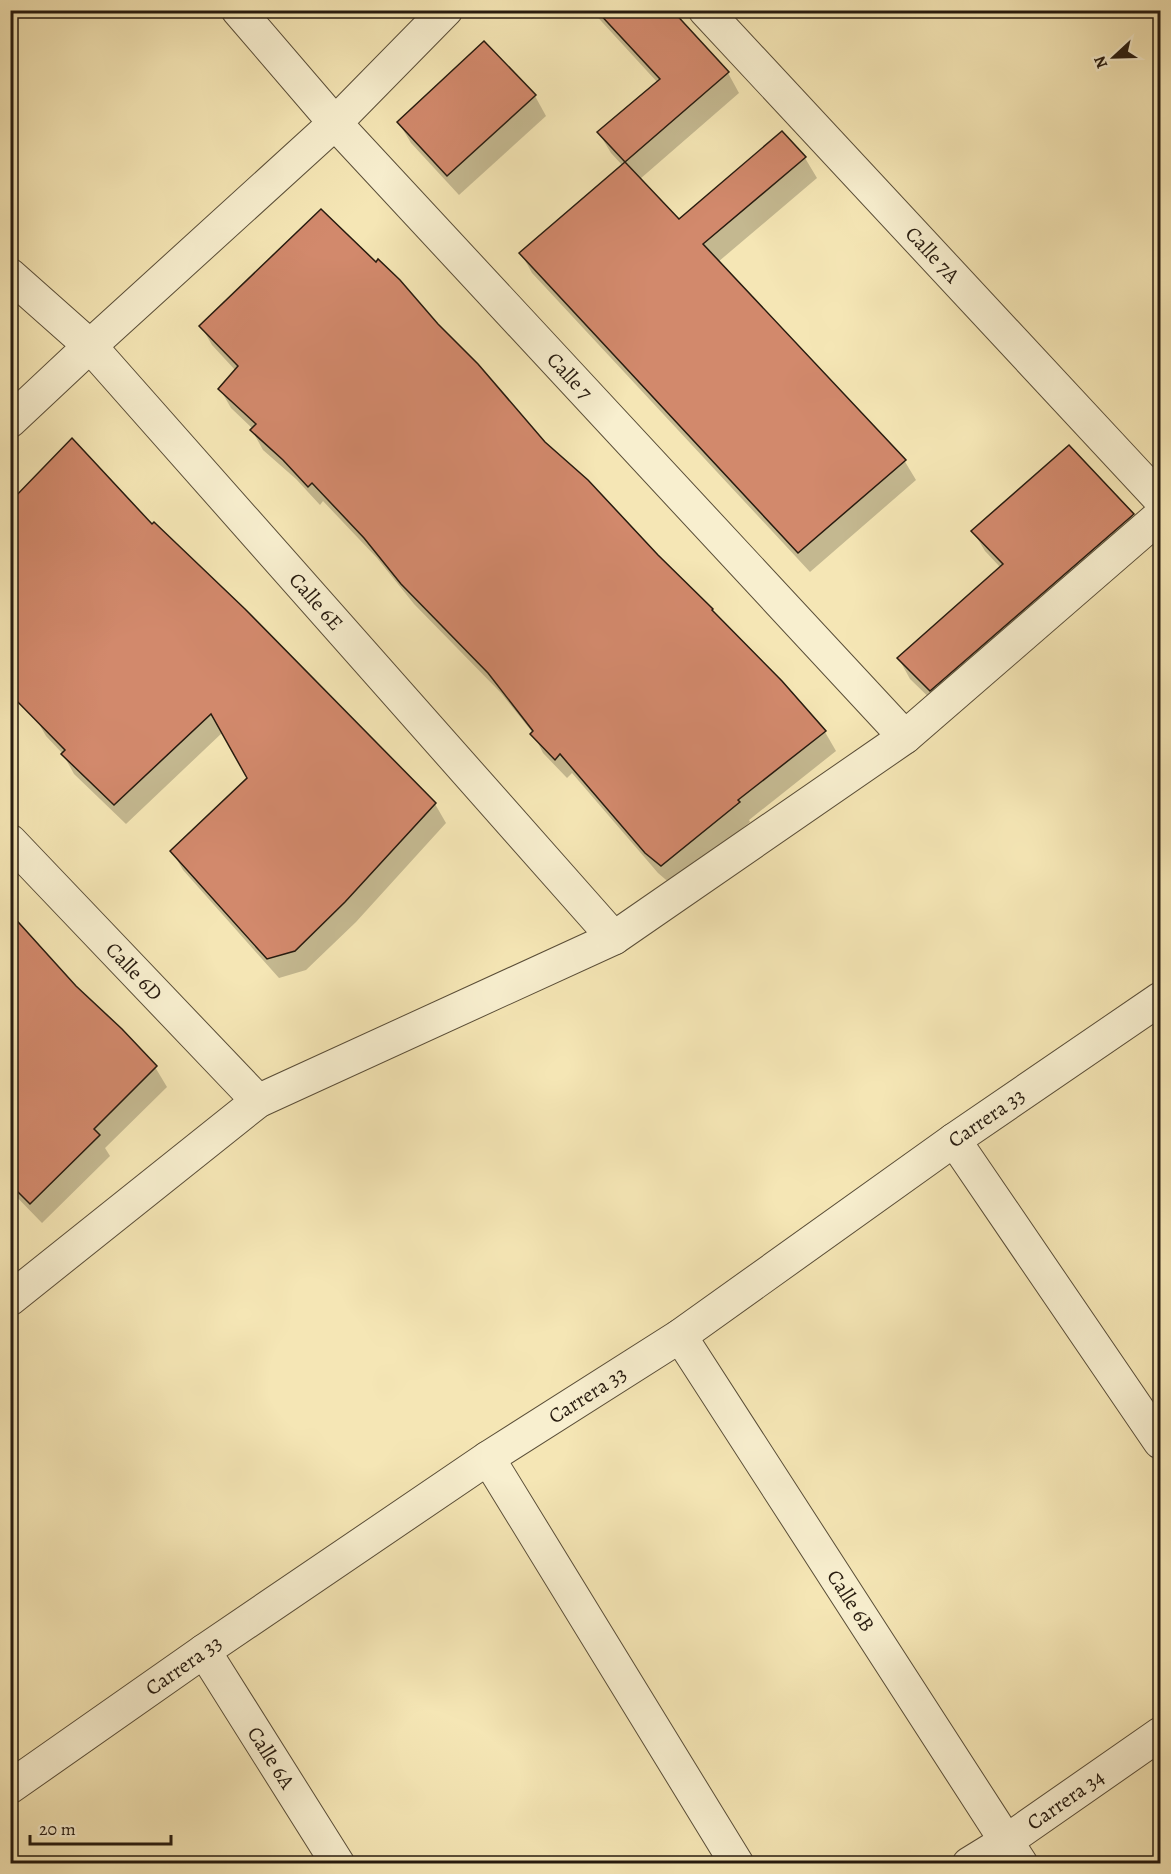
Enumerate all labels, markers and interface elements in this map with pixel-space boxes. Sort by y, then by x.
north arrow [1084,27,1144,87]
text: N [1089,52,1113,72]
street label: Calle 7A [899,220,966,289]
street label: Calle 7 [541,346,599,406]
street label: Calle 6E [283,566,349,636]
street label: Calle 6D [100,936,169,1007]
street label: Carrera 33 [942,1081,1031,1154]
street label: Carrera 33 [543,1360,632,1430]
street label: Calle 6B [820,1564,881,1637]
street label: Carrera 33 [140,1629,227,1702]
street label: Calle 6A [241,1721,302,1795]
street label: Carrera 34 [1021,1763,1110,1837]
scale bar [30,1808,171,1846]
text: 20 m [39,1817,76,1841]

